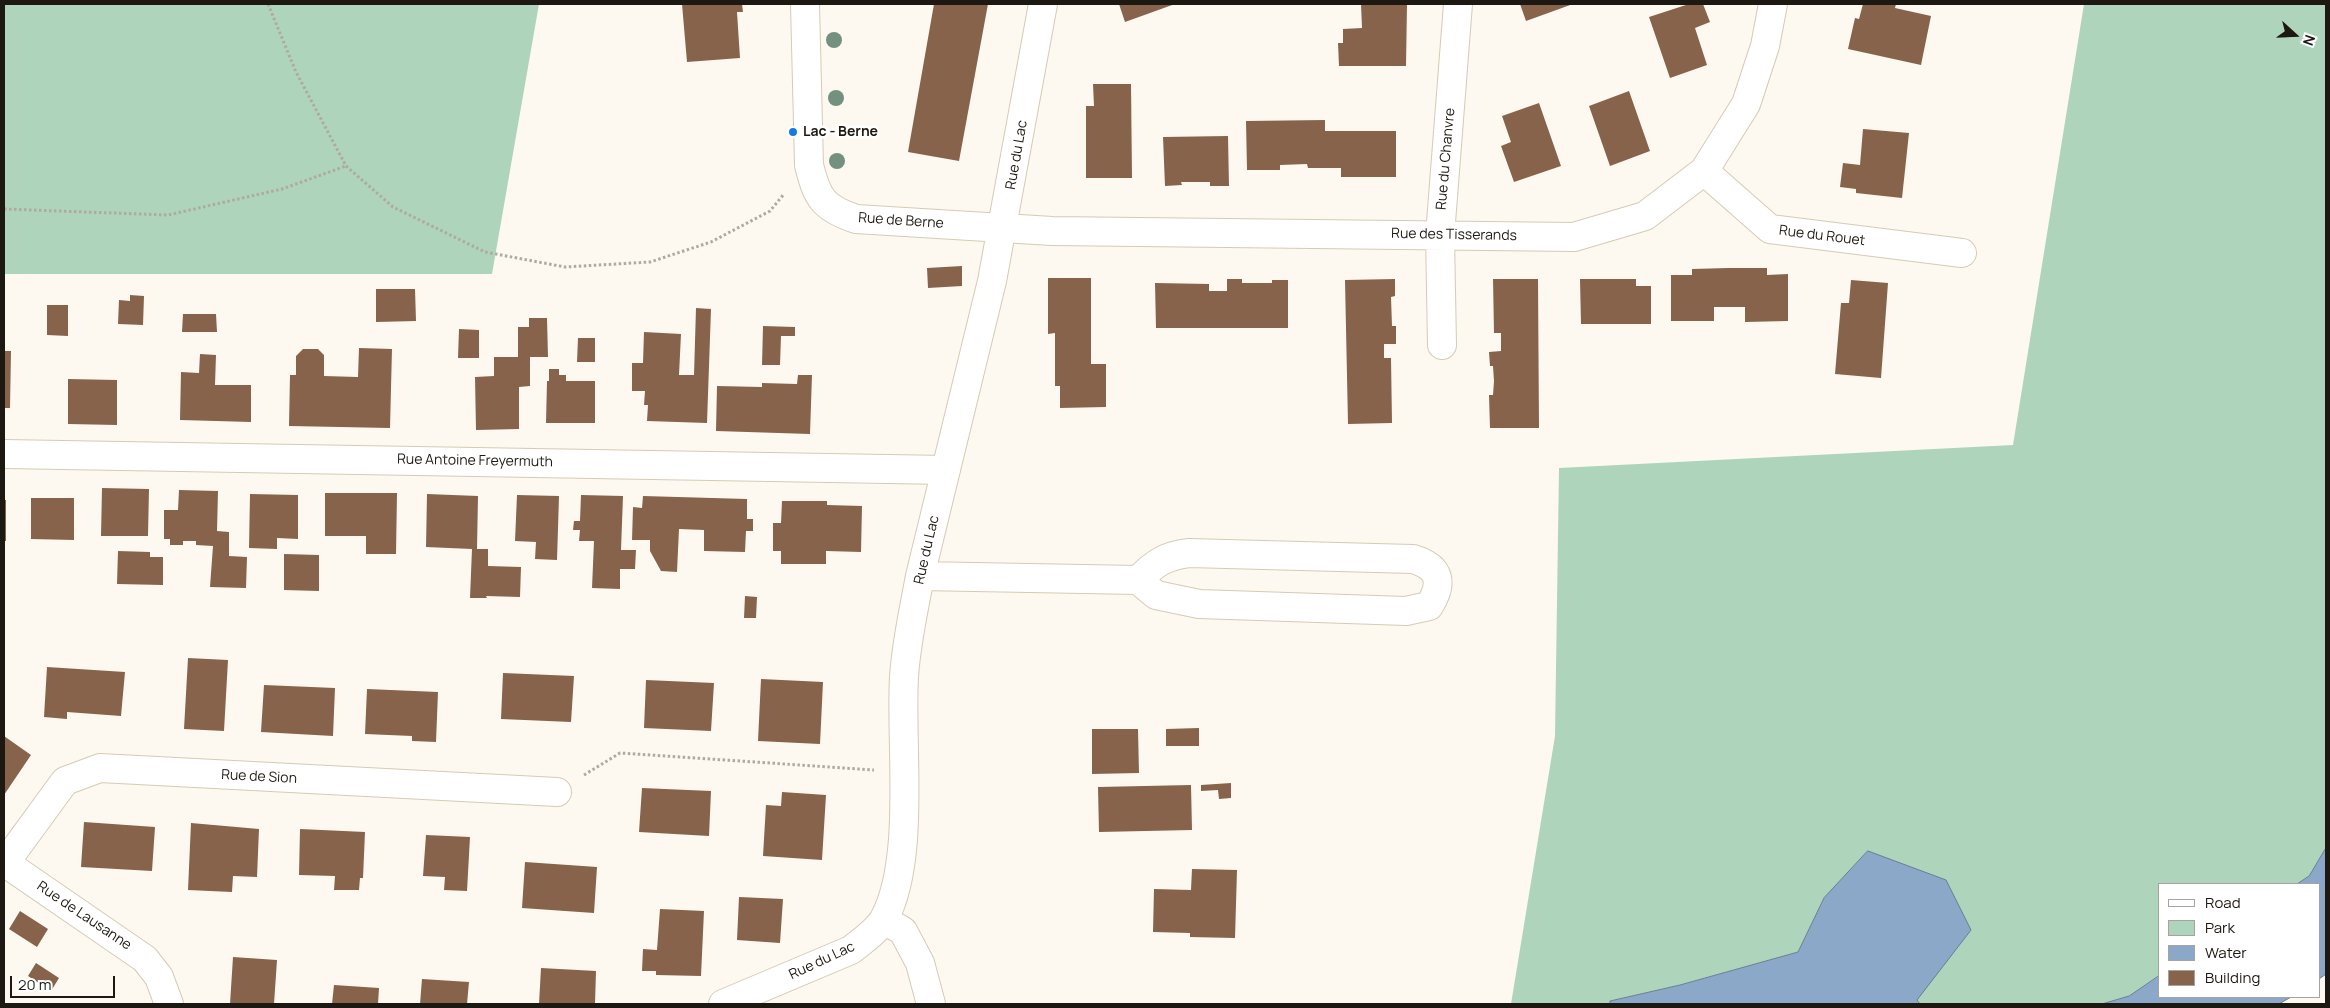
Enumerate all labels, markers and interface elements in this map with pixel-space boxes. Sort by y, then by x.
north arrow [2270,10,2320,60]
text: N [2299,32,2320,48]
street label: Rue du Chanvre [1433,107,1459,211]
street label: Rue du Lac [1003,119,1031,191]
place label: Lac - Berne [803,124,878,140]
marker: Lac - Berne [787,126,799,138]
street label: Rue de Berne [858,210,944,232]
street label: Rue du Rouet [1778,222,1866,250]
street label: Rue des Tisserands [1391,226,1517,244]
street label: Rue Antoine Freyermuth [397,451,553,471]
street label: Rue du Lac [911,514,943,586]
street label: Rue de Sion [221,767,297,787]
street label: Rue de Lausanne [33,878,135,954]
legend [2158,883,2320,998]
text: Road [2205,892,2241,913]
text: Park [2205,917,2235,938]
street label: Rue du Lac [787,939,857,983]
text: Water [2205,942,2247,963]
scale bar [12,966,118,998]
text: Building [2205,967,2260,988]
text: 20 m [18,974,51,995]

